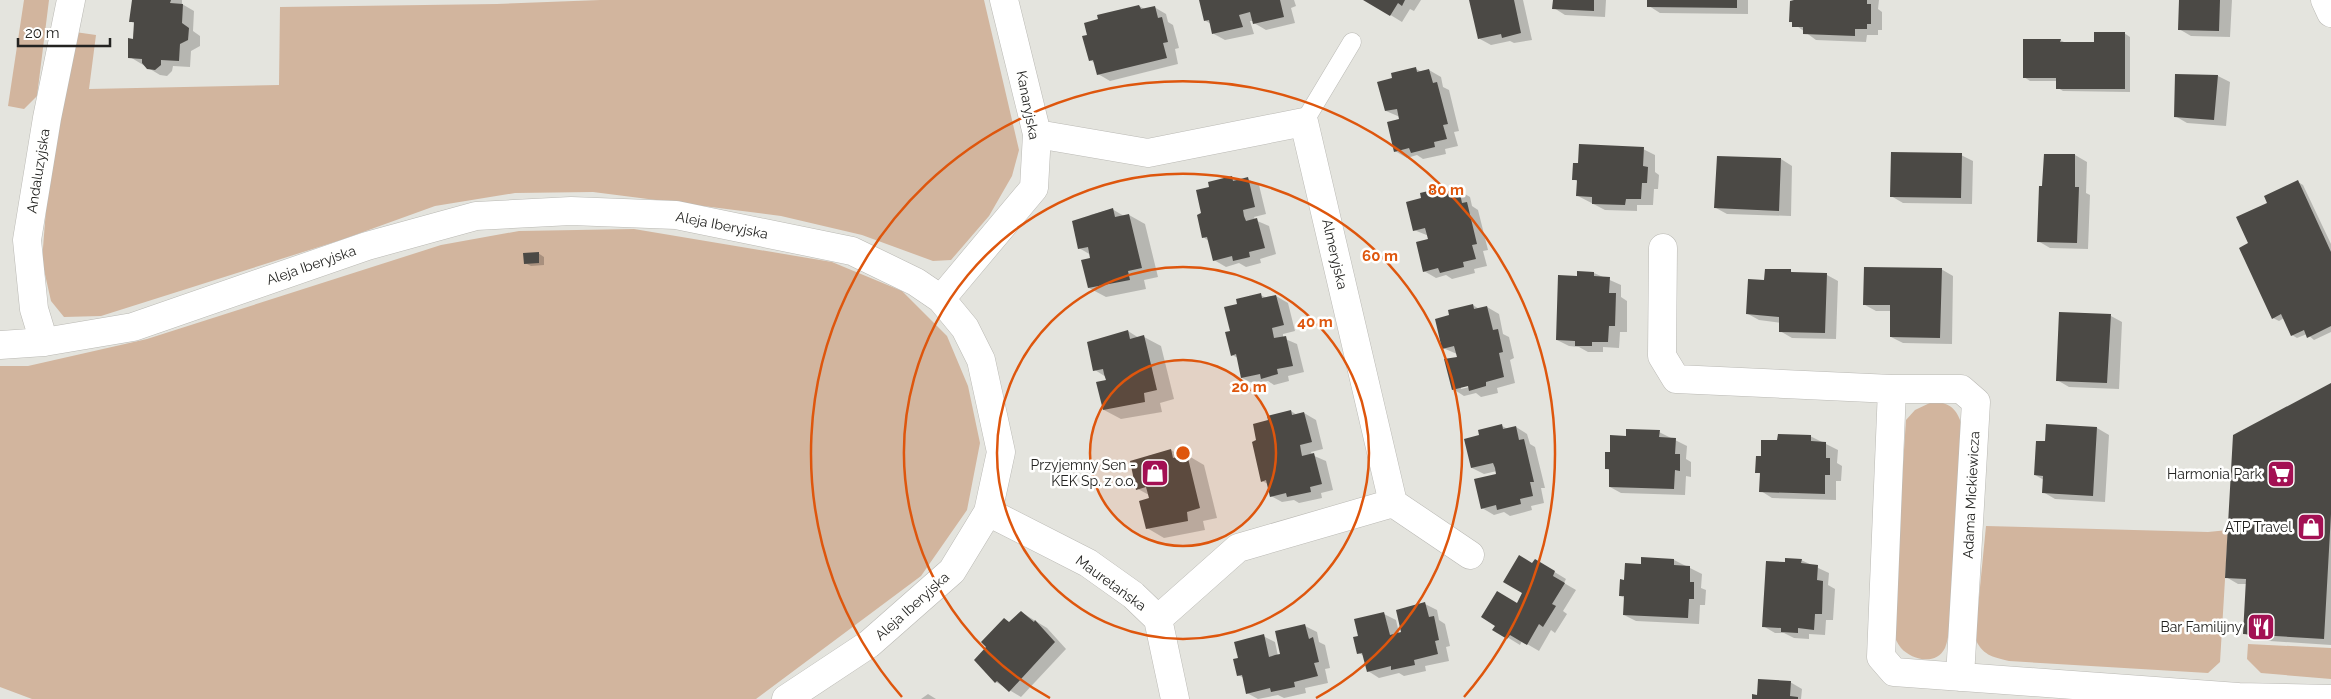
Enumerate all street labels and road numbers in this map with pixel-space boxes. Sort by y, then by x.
street label: Kanaryjska [1013,69,1043,141]
street label: Andaluzyjska [23,128,53,214]
street label: Aleja Iberyjska [675,208,769,242]
street label: Almeryjska [1319,217,1351,291]
street label: Aleja Iberyjska [264,242,358,288]
street label: Adama Mickiewicza [1960,431,1982,559]
street label: Mauretańska [1073,552,1149,614]
street label: Aleja Iberyjska [872,569,952,643]

